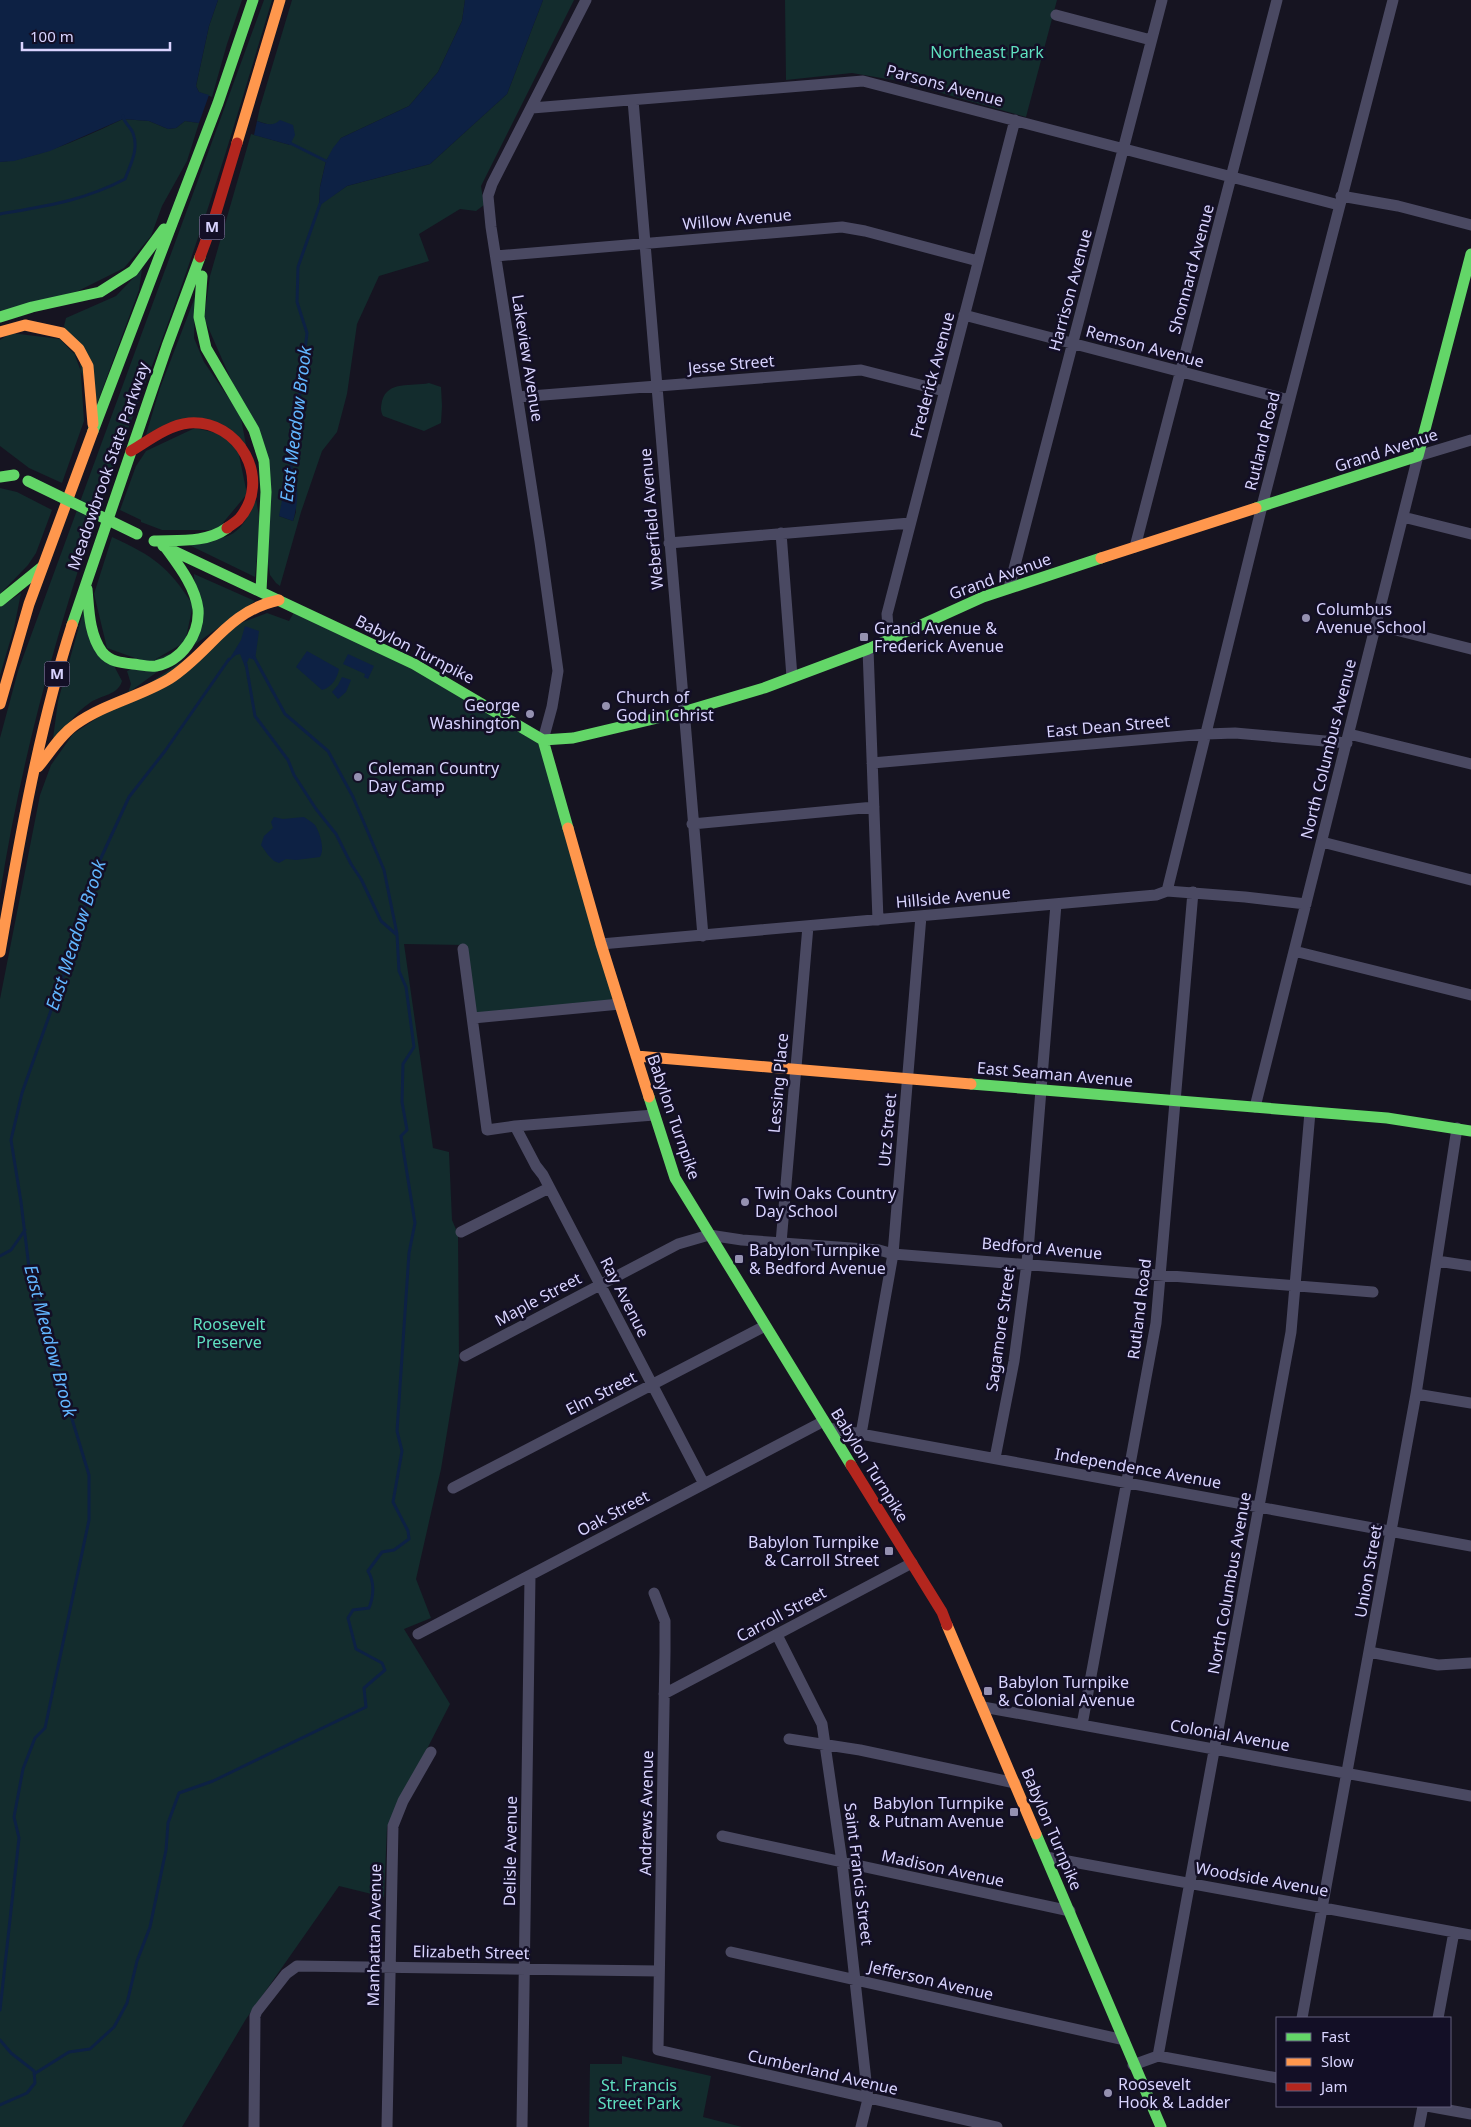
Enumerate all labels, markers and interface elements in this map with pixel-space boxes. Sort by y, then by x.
scale bar [22,20,170,52]
text: 100 m [30,26,74,46]
park label: Northeast Park [930,41,1044,63]
street label: Parsons Avenue [884,59,1006,111]
street label: Shonnard Avenue [1163,202,1219,336]
street label: Willow Avenue [681,203,793,235]
road number: M [200,214,224,240]
street label: Harrison Avenue [1043,226,1097,354]
street label: Lakeview Avenue [507,293,549,423]
street label: Frederick Avenue [905,309,959,441]
street label: Remson Avenue [1083,320,1207,372]
water label: East Meadow Brook [274,343,317,503]
street label: Jesse Street [685,349,775,379]
street label: Meadowbrook State Parkway [62,358,154,573]
street label: Rutland Road [1239,389,1285,493]
street label: Grand Avenue [1332,423,1440,477]
street label: Weberfield Avenue [634,447,668,591]
street label: Grand Avenue [946,547,1054,605]
place label: Columbus Avenue School [1316,598,1426,638]
street label: Babylon Turnpike [352,609,478,689]
marker: Columbus Avenue School [1300,612,1312,624]
place label: Grand Avenue & Frederick Avenue [874,617,1004,657]
marker: Grand Avenue & Frederick Avenue [858,631,870,643]
street label: North Columbus Avenue [1295,657,1361,841]
road number: M [44,662,70,686]
place label: Church of God in Christ [616,686,714,726]
place label: George Washington [430,694,520,734]
marker: Church of God in Christ [600,700,612,712]
marker: George Washington [524,708,536,720]
street label: East Dean Street [1045,710,1171,742]
place label: Coleman Country Day Camp [368,757,500,797]
marker: Coleman Country Day Camp [352,771,364,783]
water label: East Meadow Brook [39,855,111,1013]
street label: Hillside Avenue [895,881,1011,913]
street label: Lessing Place [763,1032,793,1134]
street label: Babylon Turnpike [642,1052,706,1182]
street label: East Seaman Avenue [976,1056,1134,1092]
street label: Utz Street [873,1092,901,1168]
place label: Twin Oaks Country Day School [755,1182,897,1222]
marker: Twin Oaks Country Day School [739,1196,751,1208]
street label: Bedford Avenue [981,1232,1103,1264]
place label: Babylon Turnpike & Bedford Avenue [749,1239,886,1279]
street label: Ray Avenue [595,1253,655,1341]
marker: Babylon Turnpike & Bedford Avenue [733,1253,745,1265]
street label: Rutland Road [1122,1258,1156,1360]
water label: East Meadow Brook [19,1262,83,1421]
street label: Sagamore Street [980,1265,1020,1393]
street label: Maple Street [491,1267,585,1331]
park label: Roosevelt Preserve [193,1313,266,1353]
street label: Elm Street [562,1366,640,1420]
street label: Babylon Turnpike [826,1404,914,1526]
street label: Independence Avenue [1053,1443,1223,1493]
street label: Oak Street [573,1485,653,1541]
street label: North Columbus Avenue [1202,1490,1256,1676]
street label: Union Street [1349,1523,1387,1619]
place label: Babylon Turnpike & Carroll Street [748,1531,879,1571]
marker: Babylon Turnpike & Carroll Street [883,1545,895,1557]
street label: Carroll Street [732,1581,830,1647]
place label: Babylon Turnpike & Colonial Avenue [998,1671,1135,1711]
marker: Babylon Turnpike & Colonial Avenue [982,1685,994,1697]
street label: Colonial Avenue [1168,1714,1292,1756]
street label: Andrews Avenue [634,1750,658,1876]
street label: Babylon Turnpike [1016,1764,1088,1894]
place label: Babylon Turnpike & Putnam Avenue [869,1792,1004,1832]
street label: Delisle Avenue [498,1796,522,1906]
street label: Saint Francis Street [839,1801,879,1947]
marker: Babylon Turnpike & Putnam Avenue [1008,1806,1020,1818]
street label: Madison Avenue [880,1844,1006,1892]
street label: Woodside Avenue [1194,1856,1330,1902]
street label: Manhattan Avenue [362,1863,386,2007]
street label: Elizabeth Street [412,1940,530,1964]
street label: Jefferson Avenue [864,1954,996,2005]
legend [1276,2017,1451,2107]
text: Fast [1321,2026,1350,2046]
street label: Cumberland Avenue [746,2044,900,2100]
text: Slow [1321,2051,1354,2071]
place label: Roosevelt Hook & Ladder [1118,2073,1231,2113]
park label: St. Francis Street Park [598,2074,681,2114]
text: Jam [1319,2076,1348,2096]
marker: Roosevelt Hook & Ladder [1102,2087,1114,2099]

